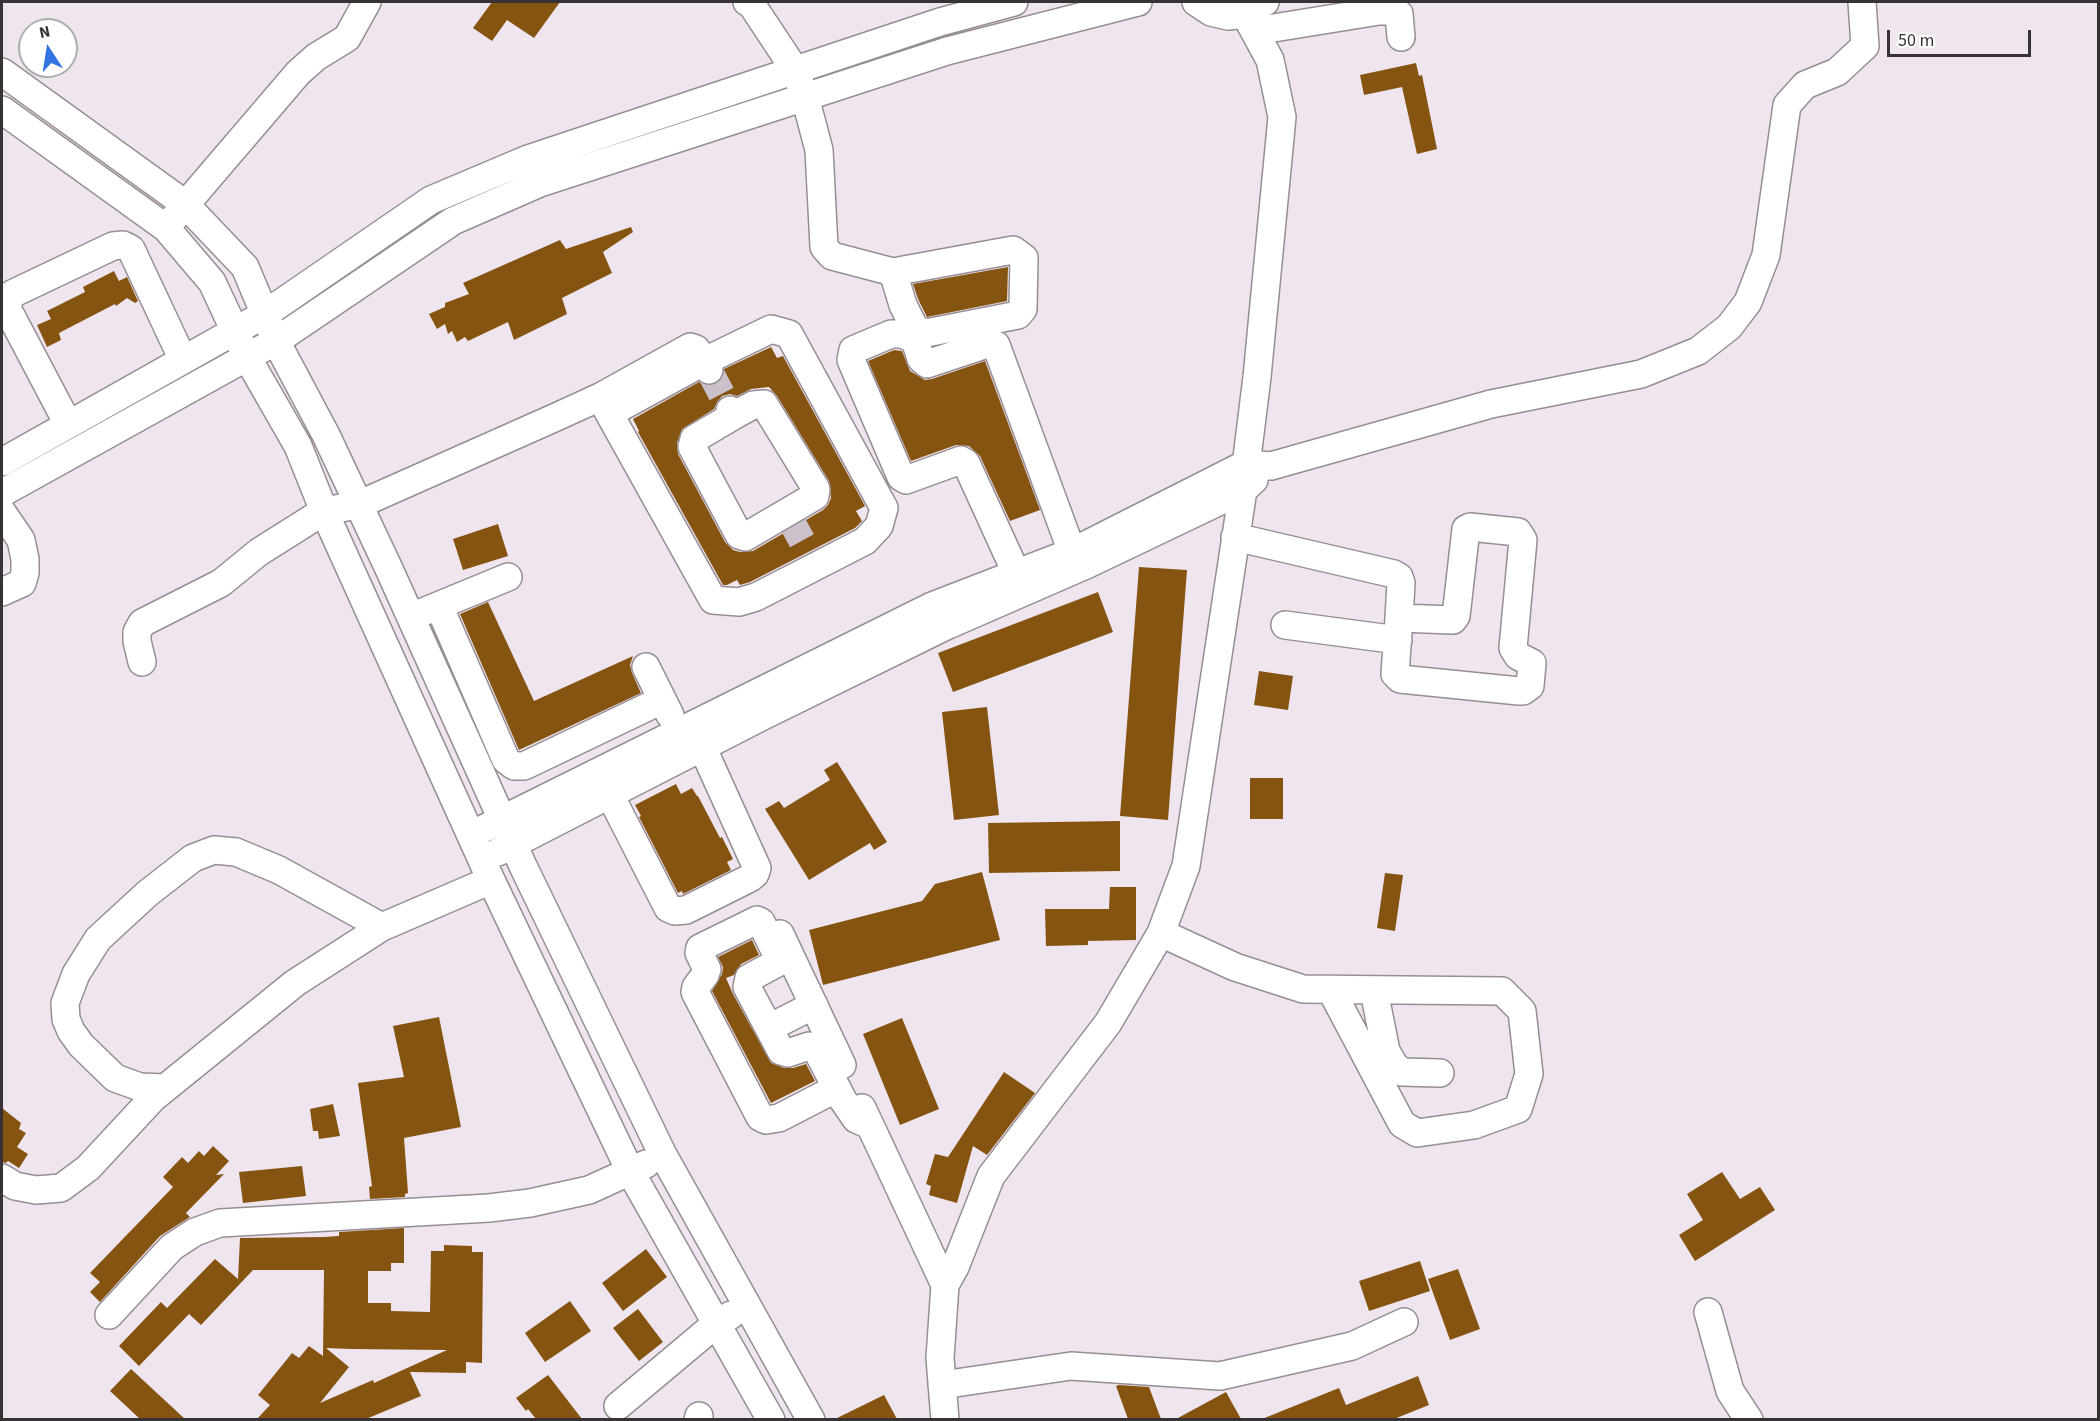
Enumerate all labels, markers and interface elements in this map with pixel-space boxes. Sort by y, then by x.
north arrow [18,18,78,78]
scale bar [1890,18,2034,56]
text: N [37,20,52,44]
text: 50 m [1898,28,1934,53]

